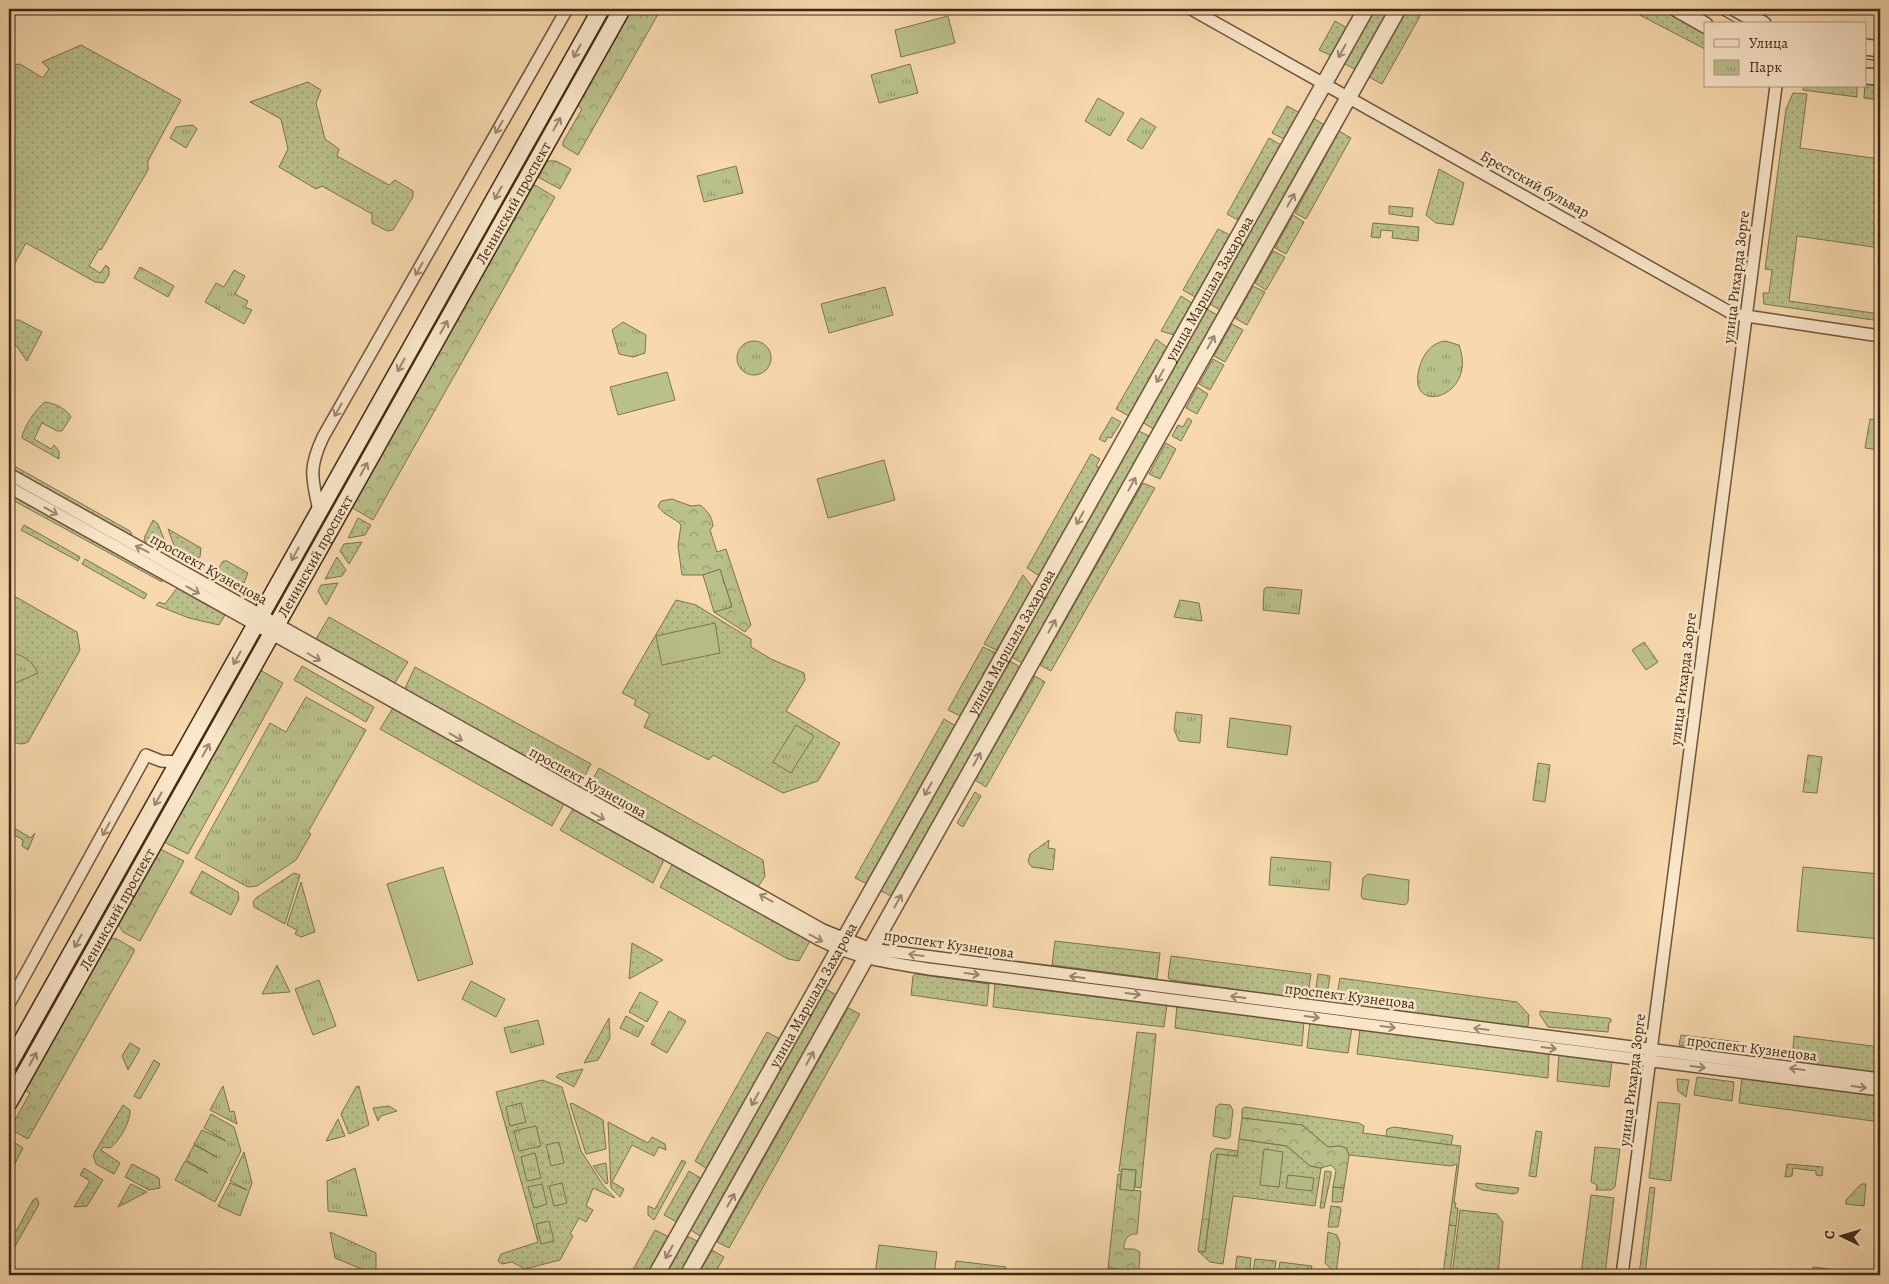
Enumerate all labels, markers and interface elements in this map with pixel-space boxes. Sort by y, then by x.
legend [1704,22,1866,88]
text: Улица [1749,33,1788,53]
one-way arrow [572,44,582,58]
one-way arrow [1337,44,1347,58]
text: Парк [1749,57,1782,77]
one-way arrow [553,118,563,132]
one-way arrow [494,120,504,135]
street label: Ленинский проспект [471,137,556,268]
street label: Брестский бульвар [1477,146,1593,222]
one-way arrow [493,185,502,200]
one-way arrow [1286,194,1296,208]
street label: улица Рихарда Зорге [1718,209,1754,346]
street label: улица Маршала Захарова [1160,212,1258,366]
one-way arrow [414,261,424,276]
one-way arrow [439,321,449,335]
one-way arrow [1207,336,1217,350]
one-way arrow [396,358,406,373]
one-way arrow [1155,368,1164,383]
one-way arrow [333,402,343,416]
one-way arrow [360,462,369,477]
one-way arrow [1128,477,1137,492]
street label: Ленинский проспект [273,491,358,621]
one-way arrow [44,506,58,516]
one-way arrow [1075,510,1085,524]
street label: проспект Кузнецова [147,528,271,610]
one-way arrow [135,544,150,553]
one-way arrow [290,546,300,560]
street label: улица Маршала Захарова [962,565,1060,719]
one-way arrow [185,586,200,595]
street label: улица Рихарда Зорге [1665,611,1701,748]
one-way arrow [1048,619,1058,633]
one-way arrow [232,650,242,665]
one-way arrow [307,653,321,663]
one-way arrow [448,732,463,742]
street label: проспект Кузнецова [526,741,650,823]
one-way arrow [202,743,212,757]
one-way arrow [973,753,983,767]
one-way arrow [923,782,933,797]
one-way arrow [152,792,162,806]
one-way arrow [590,811,605,821]
one-way arrow [101,821,111,836]
street label: Ленинский проспект [75,844,160,974]
one-way arrow [759,892,773,902]
one-way arrow [893,894,903,909]
street label: улица Маршала Захарова [764,919,862,1072]
street label: проспект Кузнецова [883,925,1015,963]
one-way arrow [73,933,82,948]
one-way arrow [809,933,823,943]
one-way arrow [908,950,924,960]
one-way arrow [964,969,980,979]
one-way arrow [1069,972,1085,982]
street label: проспект Кузнецова [1284,978,1416,1014]
one-way arrow [1125,989,1141,999]
one-way arrow [1230,992,1246,1002]
one-way arrow [1304,1012,1320,1022]
street label: улица Рихарда Зорге [1614,1012,1650,1149]
one-way arrow [1379,1022,1395,1032]
one-way arrow [1473,1023,1489,1033]
street label: проспект Кузнецова [1686,1030,1818,1066]
one-way arrow [1541,1043,1557,1053]
one-way arrow [805,1051,815,1066]
one-way arrow [28,1053,38,1067]
one-way arrow [1689,1062,1705,1072]
one-way arrow [1789,1063,1805,1073]
one-way arrow [1850,1082,1866,1092]
one-way arrow [749,1091,759,1106]
one-way arrow [726,1193,736,1208]
north arrow [1816,1212,1866,1262]
text: С [1820,1229,1839,1240]
one-way arrow [663,1244,673,1259]

